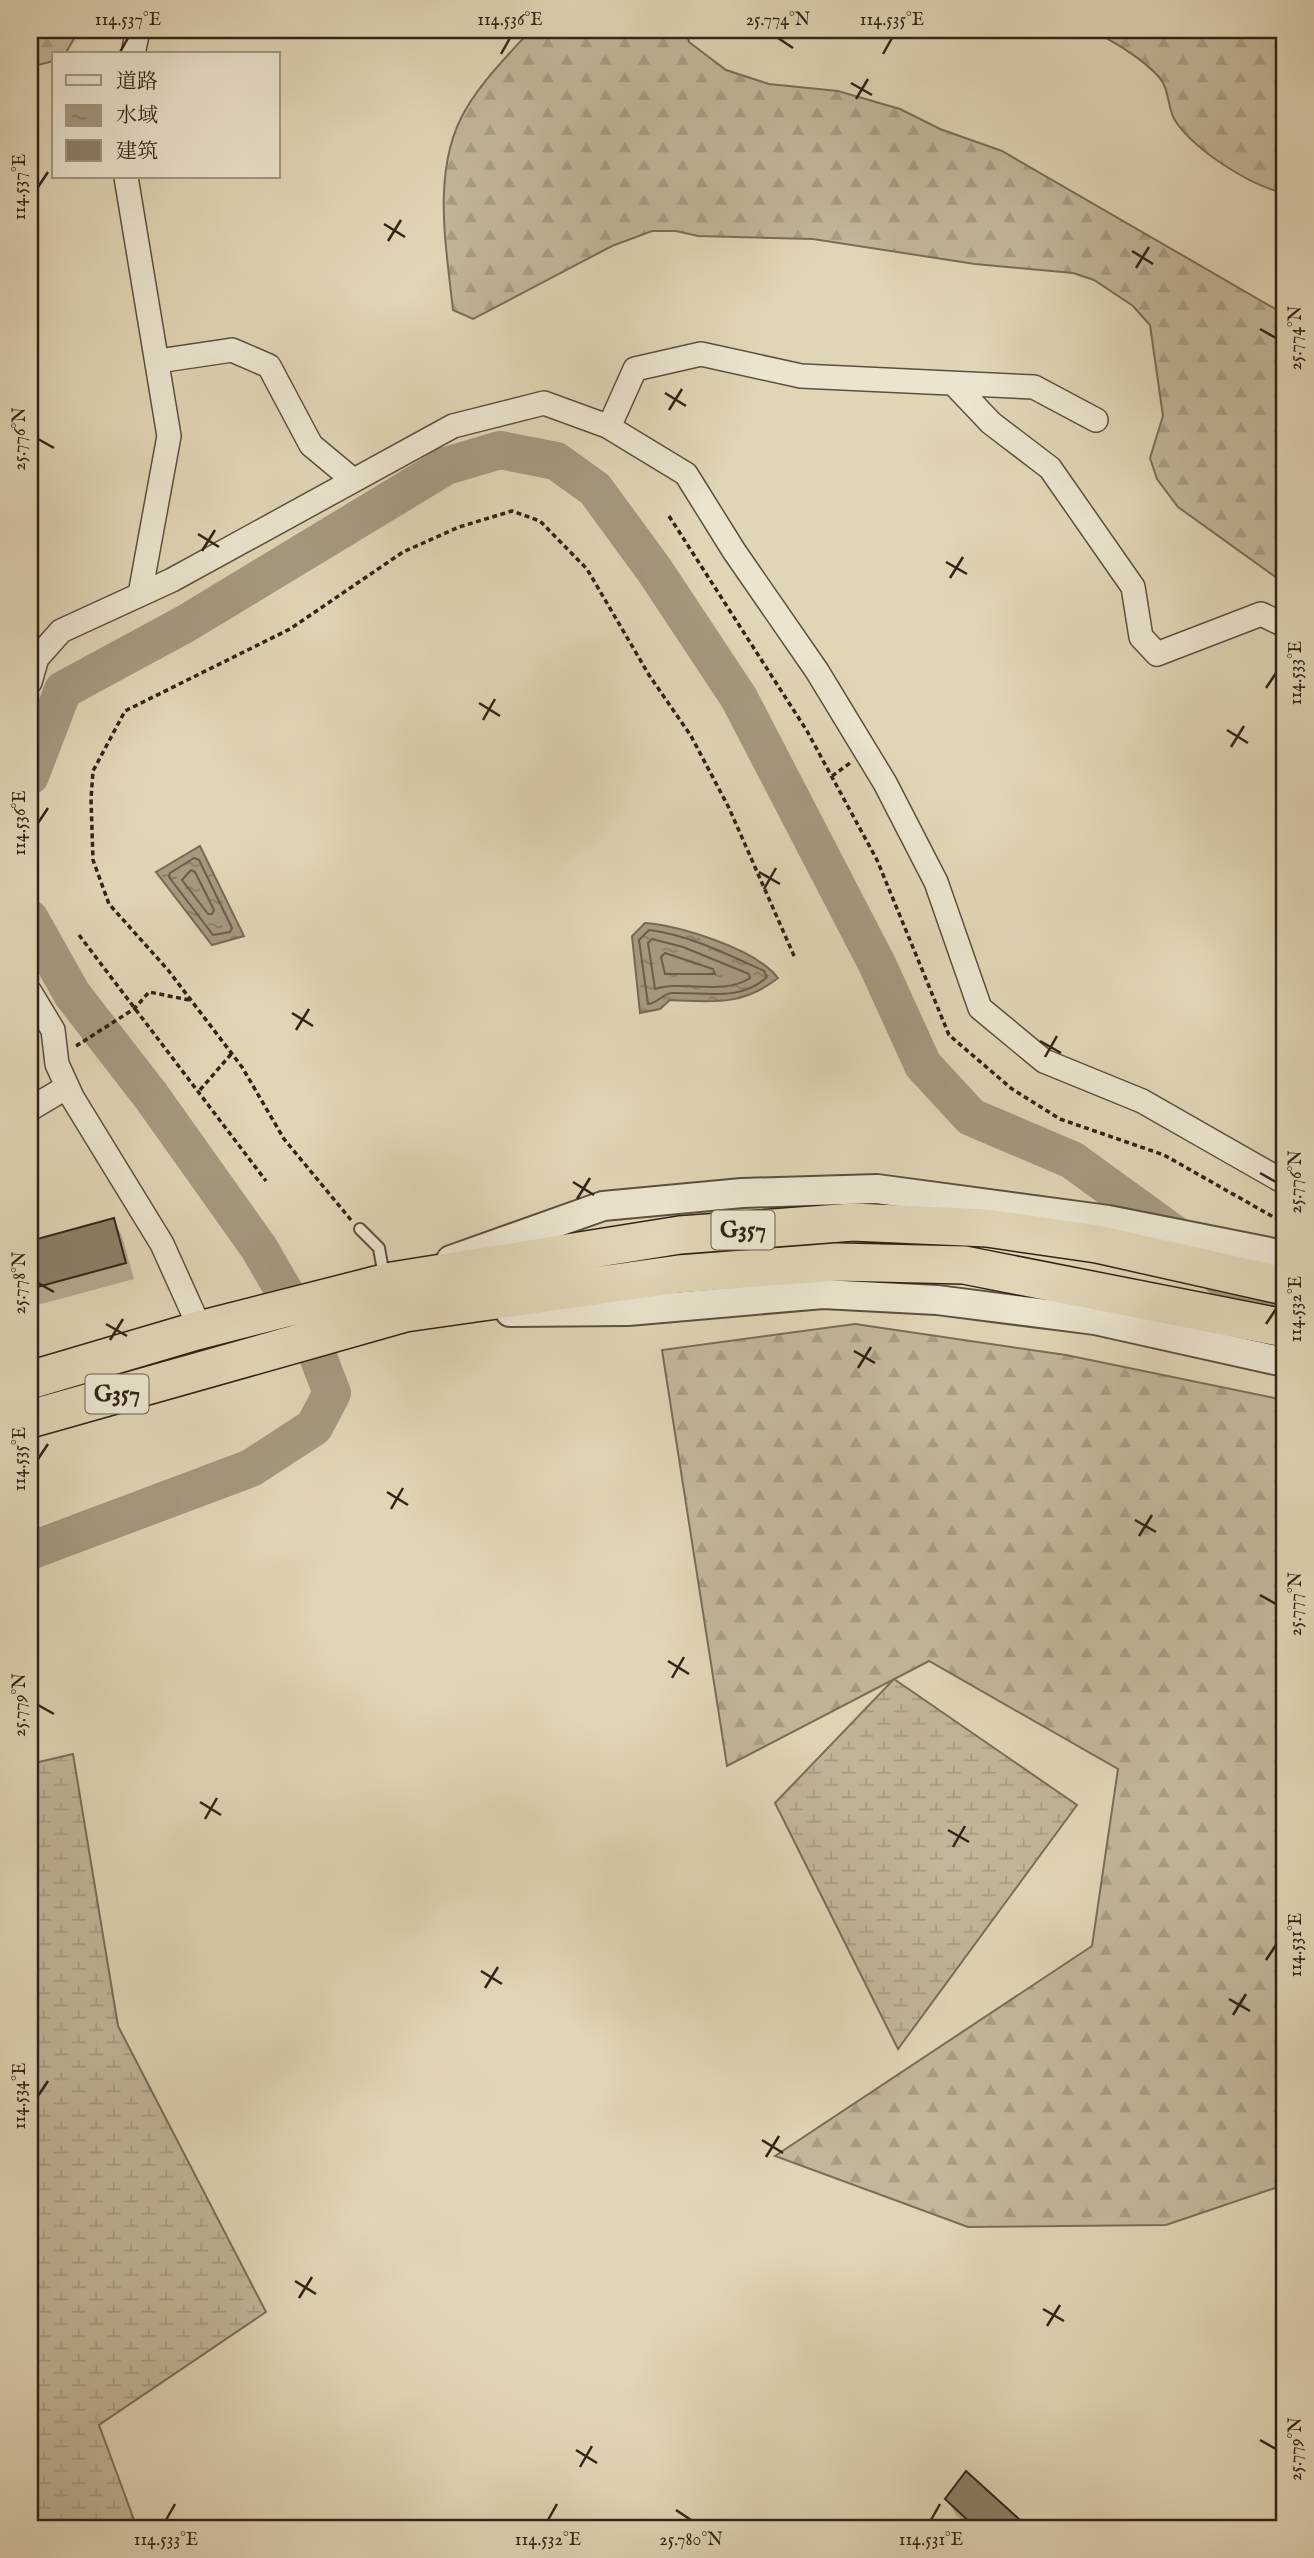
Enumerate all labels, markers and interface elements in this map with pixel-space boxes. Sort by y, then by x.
text: 114.537°E [95,9,161,32]
text: 114.536°E [477,9,543,32]
text: 25.774°N [746,9,811,32]
text: 114.535°E [860,9,924,32]
legend [52,52,280,178]
text: 道路 [116,69,158,96]
text: 水域 [116,103,158,130]
text: 建筑 [116,139,158,166]
text: 114.537°E [9,154,32,220]
text: 25.774°N [1285,305,1308,370]
text: 25.776°N [9,407,32,471]
text: 114.533°E [1285,641,1308,705]
text: 114.536°E [9,790,32,856]
text: 25.776°N [1285,1150,1308,1214]
road number: G357 [712,1210,774,1250]
text: 25.778°N [9,1251,32,1315]
text: 114.532°E [1285,1276,1308,1342]
road number: G357 [86,1374,148,1414]
text: 114.535°E [9,1427,32,1491]
text: 25.777°N [1285,1571,1308,1636]
text: 25.779°N [9,1673,32,1737]
text: 114.531°E [1285,1913,1308,1977]
text: 114.534°E [9,2063,32,2129]
text: 25.779°N [1285,2417,1308,2481]
text: 114.533°E [134,2529,198,2552]
text: 114.532°E [515,2529,581,2552]
text: 25.780°N [659,2529,723,2552]
text: 114.531°E [899,2529,963,2552]

